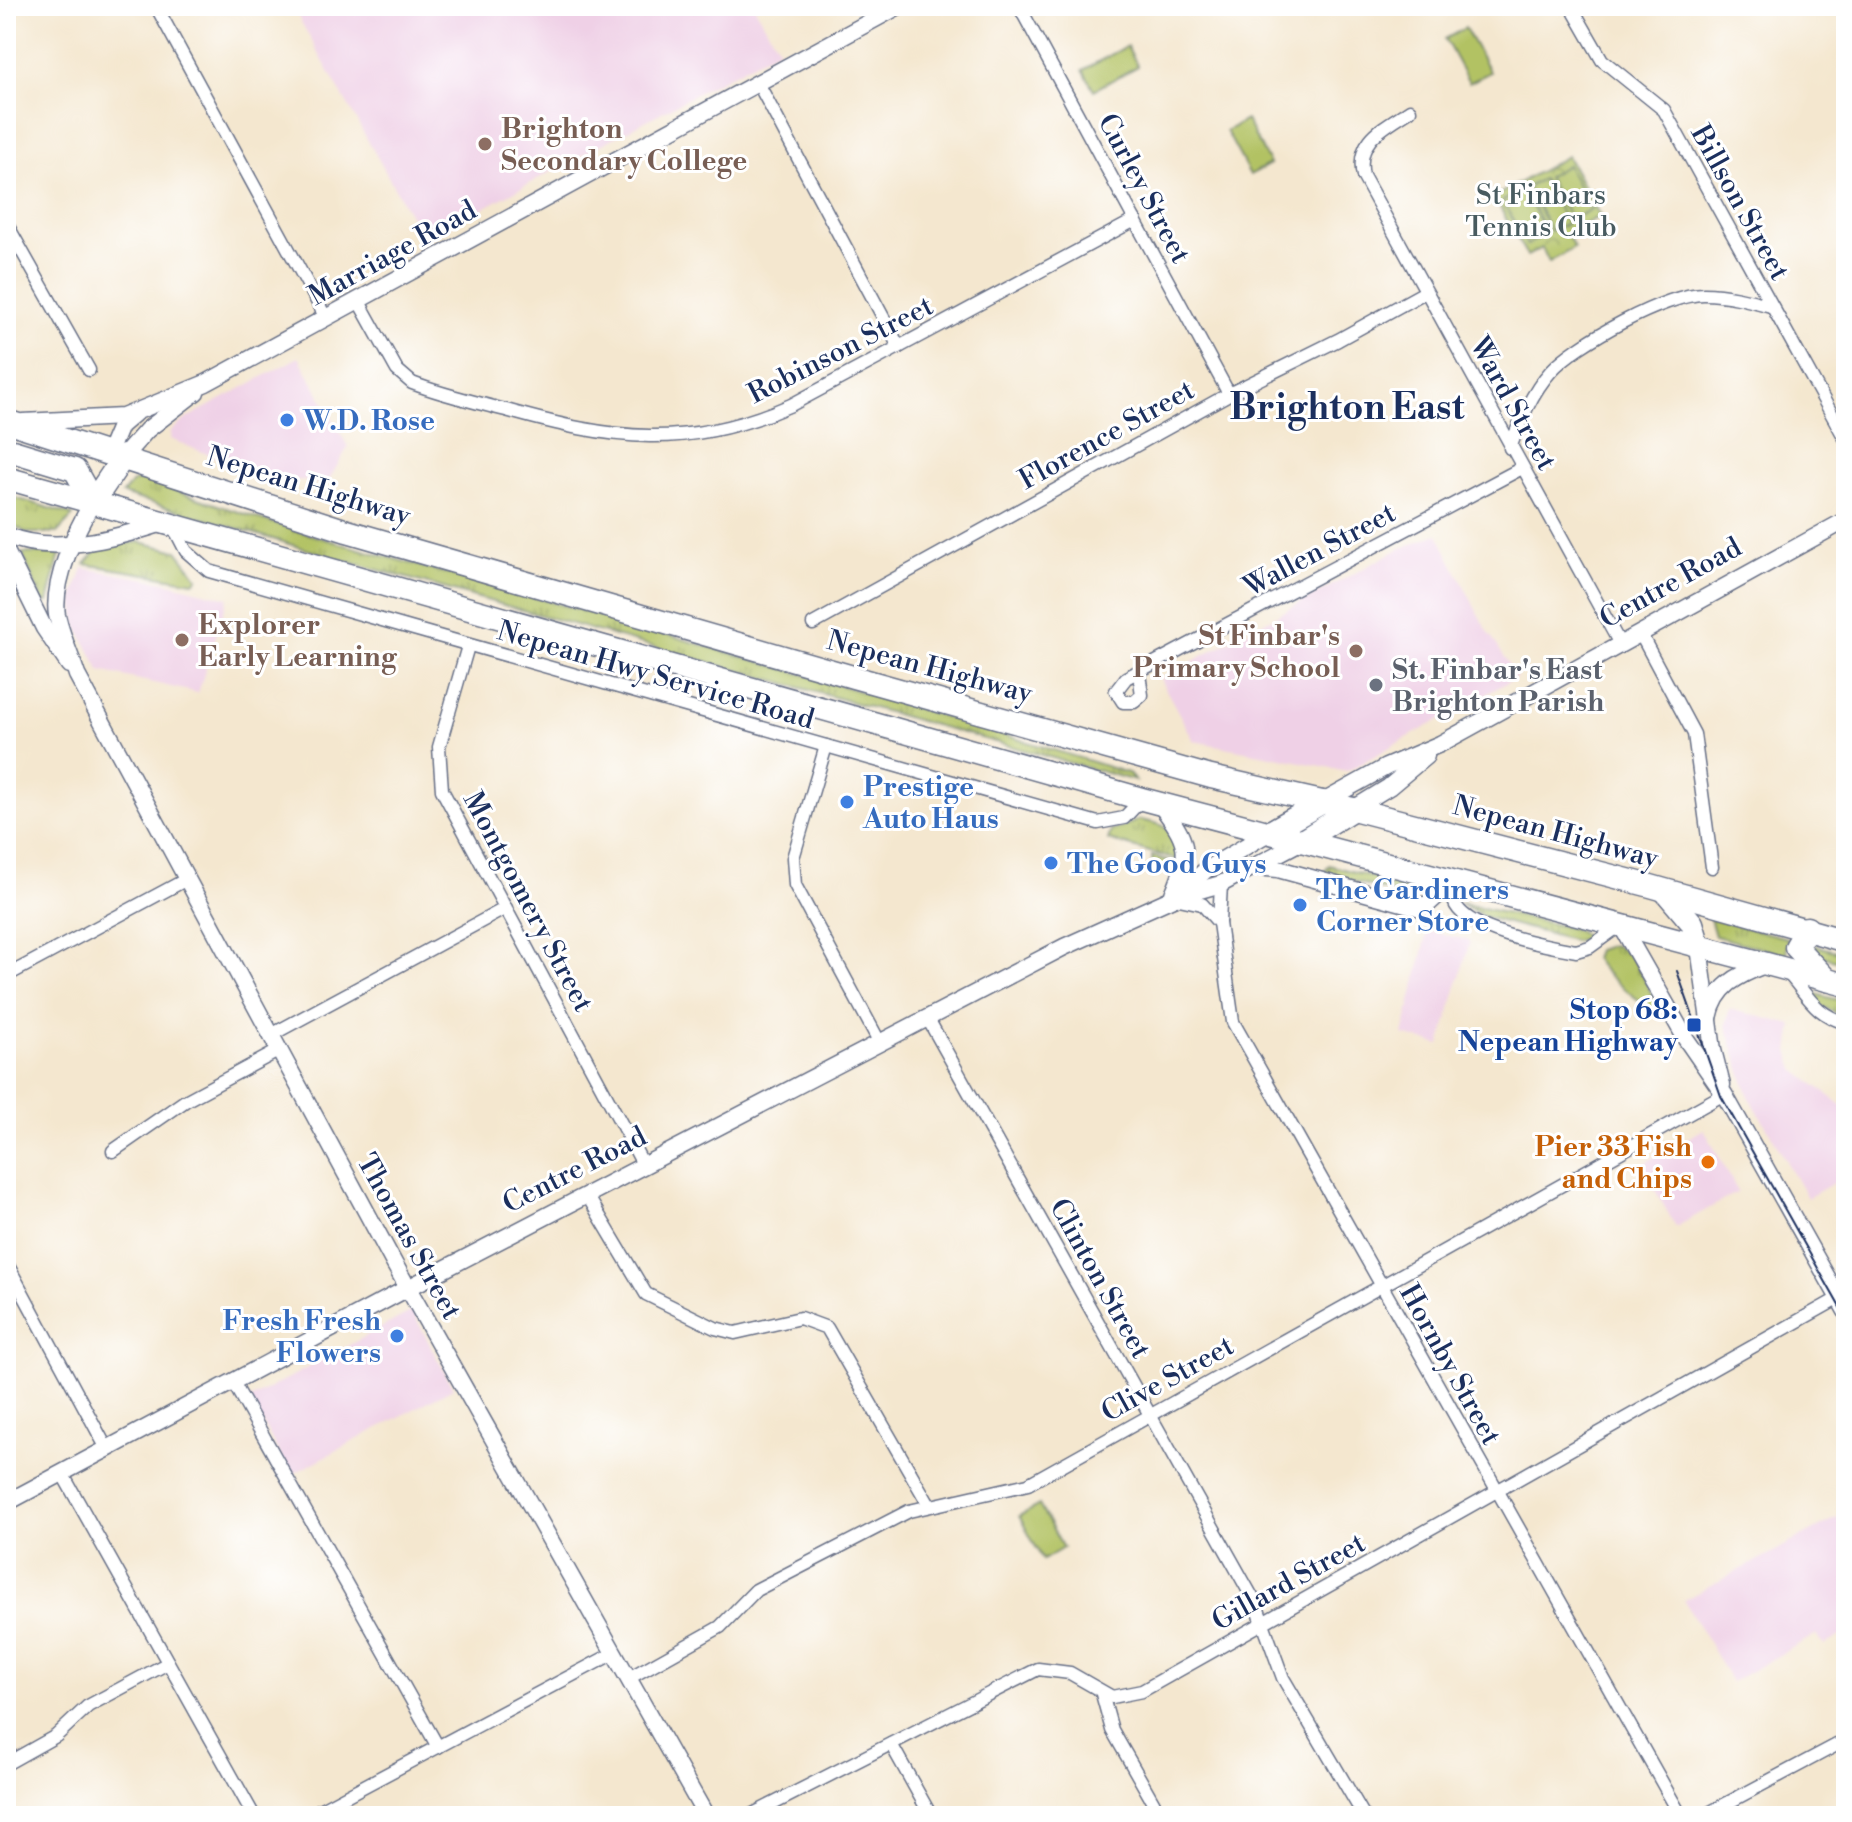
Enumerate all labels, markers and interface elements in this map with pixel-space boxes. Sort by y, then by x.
street label: Curley Street [1090,108,1198,270]
place label: Brighton Secondary College [501,112,747,179]
street label: Billson Street [1682,118,1797,287]
marker: Brighton Secondary College [476,135,494,153]
park label: St Finbars Tennis Club [1465,178,1617,245]
street label: Marriage Road [303,193,483,314]
street label: Robinson Street [742,289,939,412]
street label: Ward Street [1461,330,1564,477]
street label: Florence Street [1013,373,1201,498]
district label: Brighton East [1229,386,1465,431]
place label: W.D. Rose [302,404,435,439]
marker: W.D. Rose [278,411,296,429]
street label: Nepean Highway [202,439,415,534]
street label: Wallen Street [1237,496,1402,605]
street label: Centre Road [1594,530,1748,637]
place label: Explorer Early Learning [198,608,398,675]
street label: Nepean Hwy Service Road [493,613,818,738]
place label: St Finbar's Primary School [1132,619,1340,686]
street label: Nepean Highway [823,623,1037,712]
marker: Explorer Early Learning [173,631,191,649]
marker: St Finbar's Primary School [1347,642,1365,660]
place label: St. Finbar's East Brighton Parish [1392,653,1604,720]
marker: St. Finbar's East Brighton Parish [1367,676,1385,694]
place label: Prestige Auto Haus [862,770,999,837]
street label: Montgomery Street [455,786,601,1018]
street label: Nepean Highway [1449,788,1663,877]
marker: Prestige Auto Haus [838,793,856,811]
place label: The Good Guys [1067,847,1266,882]
marker: The Good Guys [1042,854,1060,872]
place label: The Gardiners Corner Store [1316,873,1509,940]
marker: The Gardiners Corner Store [1291,896,1309,914]
place label: Stop 68: Nepean Highway [1458,993,1679,1060]
marker: Stop 68: Nepean Highway [1685,1016,1703,1034]
street label: Centre Road [497,1119,653,1221]
place label: Pier 33 Fish and Chips [1534,1130,1692,1197]
street label: Thomas Street [349,1148,469,1326]
marker: Pier 33 Fish and Chips [1699,1153,1717,1171]
street label: Clinton Street [1041,1193,1158,1365]
street label: Hornby Street [1391,1278,1508,1451]
place label: Fresh Fresh Flowers [223,1304,381,1371]
marker: Fresh Fresh Flowers [388,1327,406,1345]
street label: Clive Street [1095,1329,1240,1430]
street label: Gillard Street [1206,1526,1372,1639]

